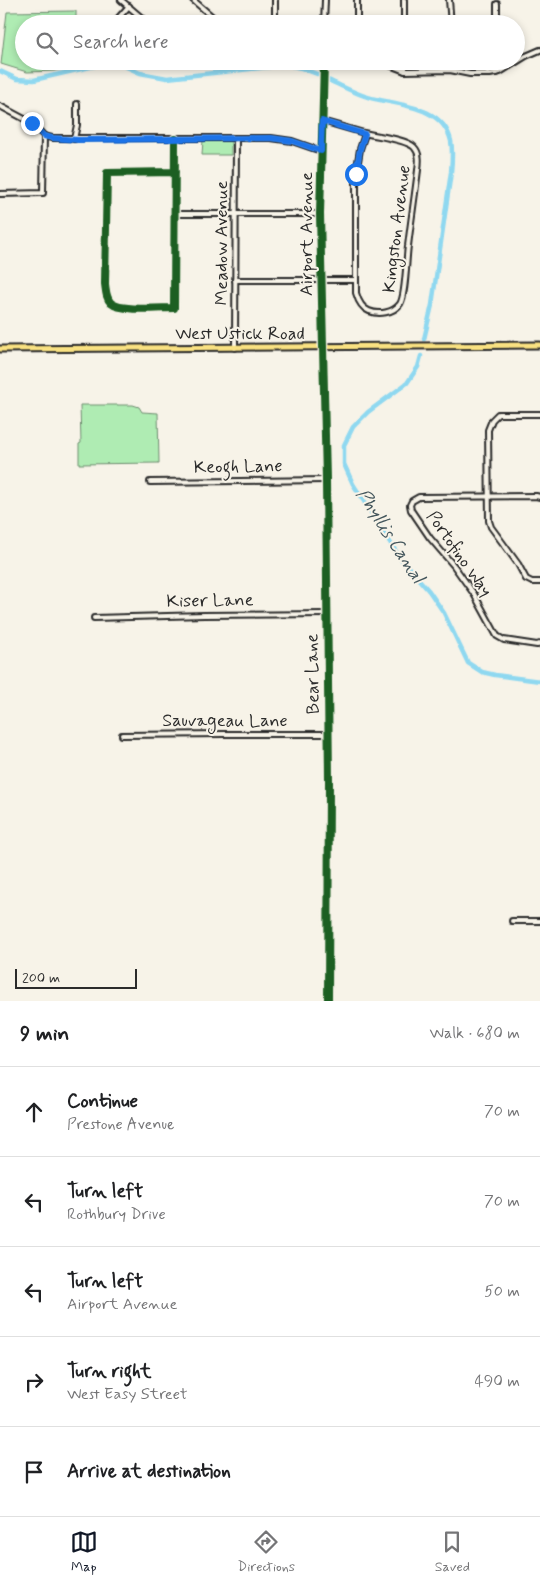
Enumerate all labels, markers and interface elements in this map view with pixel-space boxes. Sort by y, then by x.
search box [15,15,525,70]
icon: search [33,29,61,57]
text: Search here [73,30,169,55]
route end [21,112,44,135]
route start [345,163,368,186]
street label: Kingston Avenue [377,164,418,294]
street label: Airport Avenue [295,172,319,296]
street label: Meadow Avenue [210,180,234,305]
street label: West Ustick Road [175,322,305,346]
street label: Keogh Lane [193,454,283,482]
water label: Phyllis Canal [350,484,431,589]
street label: Portofino Way [421,506,497,602]
street label: Kiser Lane [166,588,254,614]
street label: Bear Lane [300,633,326,715]
street label: Sauvageau Lane [162,709,288,734]
scale bar [15,966,138,989]
text: 200 m [22,969,60,987]
text: 9 min [20,1020,69,1048]
text: Walk · 680 m [429,1023,520,1044]
text: Continue [67,1089,138,1114]
icon: ahead [20,1098,48,1126]
text: 70 m [484,1101,520,1122]
text: Prestone Avenue [67,1114,175,1135]
text: Turn left [67,1179,143,1204]
icon: left [20,1188,48,1216]
text: 70 m [484,1191,520,1212]
text: Rothbury Drive [67,1204,166,1225]
text: Turn left [67,1269,143,1294]
icon: left [20,1278,48,1306]
text: 50 m [484,1281,520,1302]
text: Airport Avenue [67,1294,177,1315]
text: Turn right [67,1359,151,1384]
icon: right [20,1368,48,1396]
text: 490 m [474,1371,520,1392]
text: West Easy Street [67,1384,187,1405]
icon: arrive [20,1458,48,1486]
text: Arrive at destination [67,1459,231,1484]
tab: Map [70,1528,98,1576]
tab: Directions [238,1528,295,1576]
tab: Saved [435,1528,470,1576]

